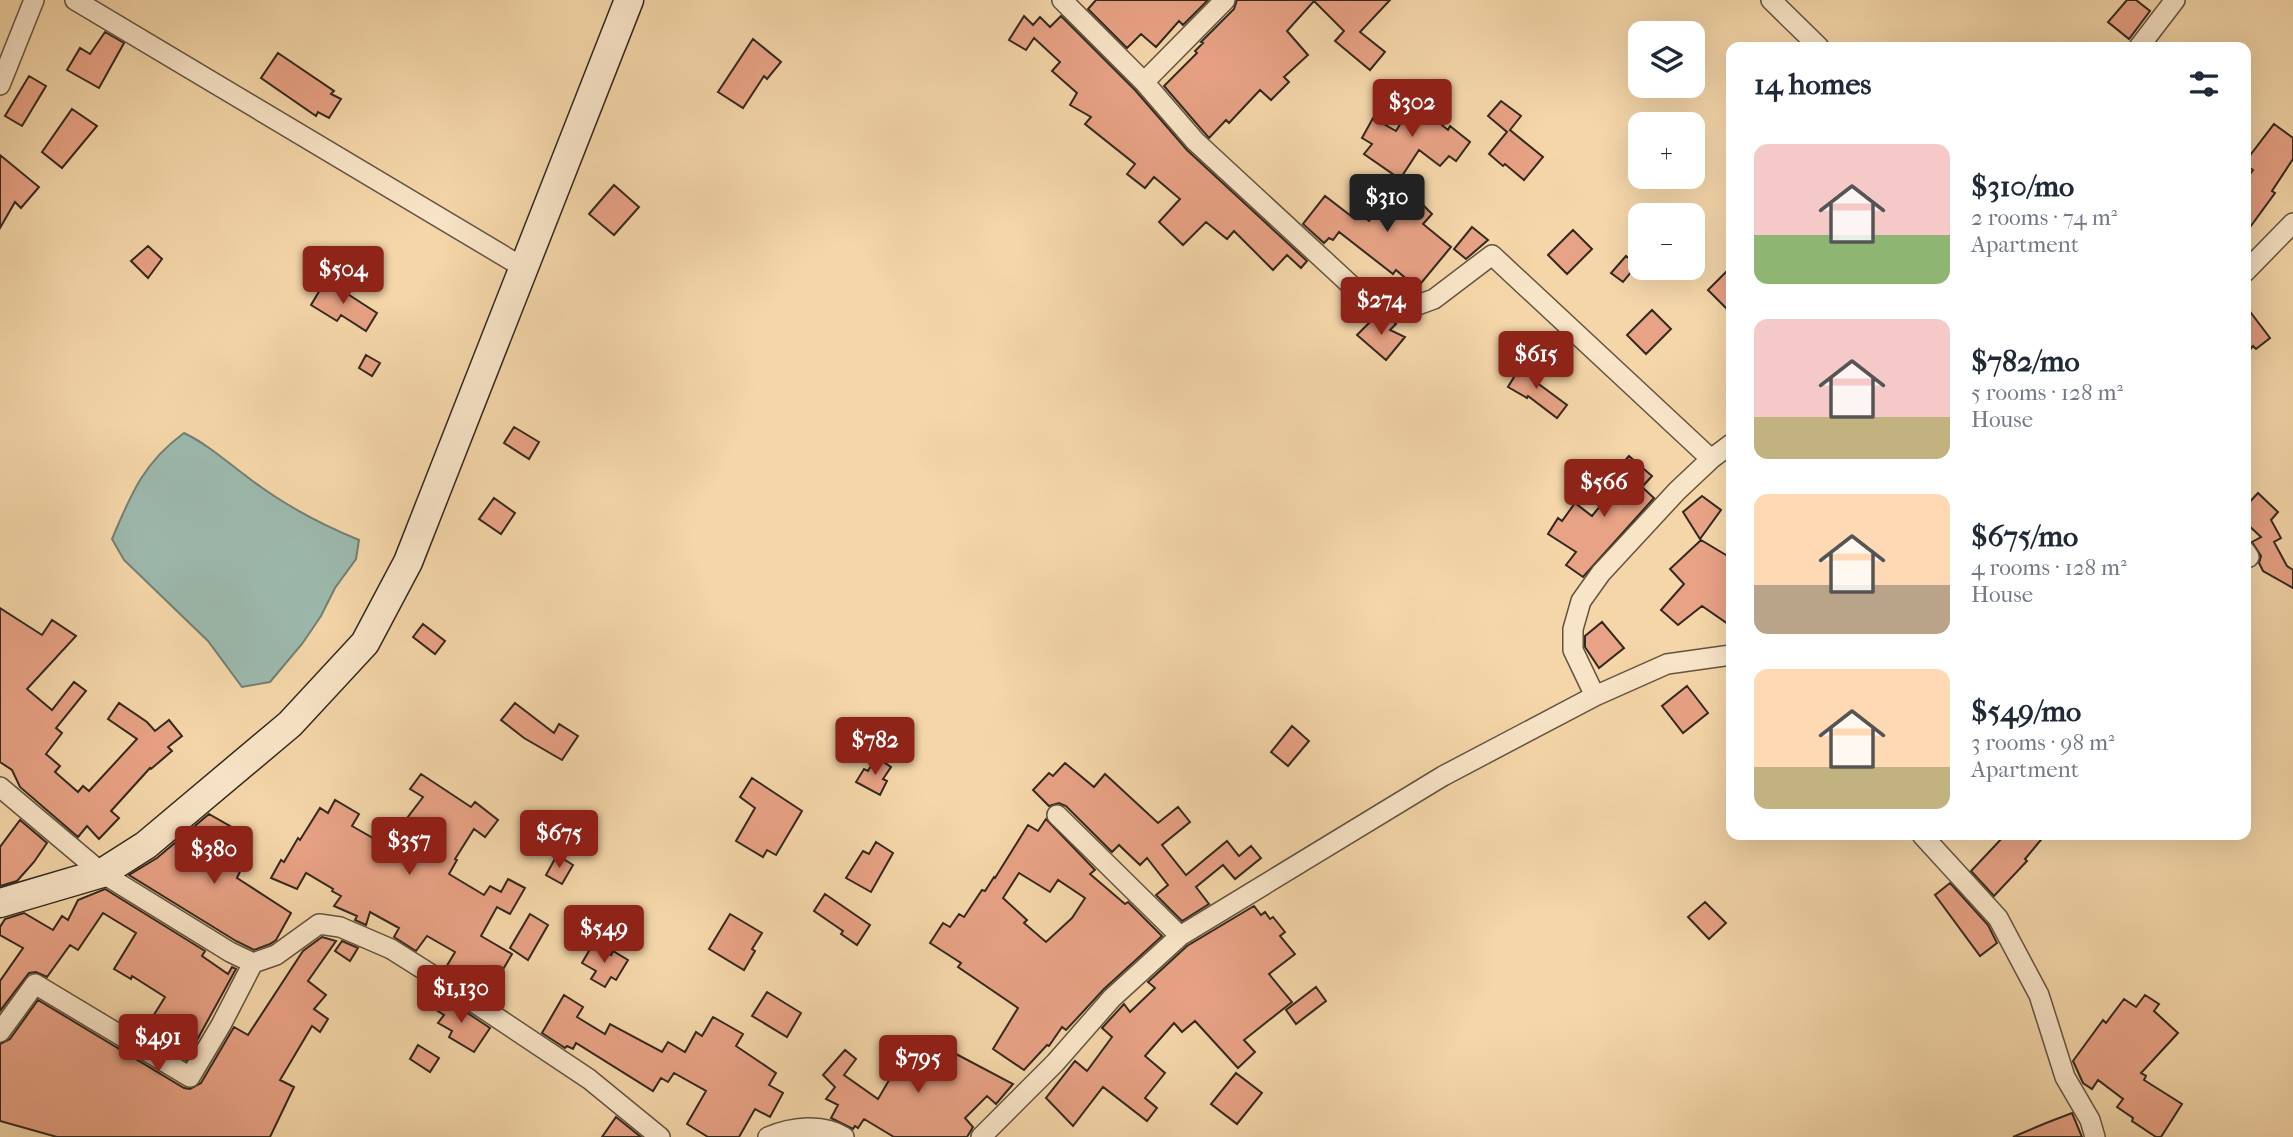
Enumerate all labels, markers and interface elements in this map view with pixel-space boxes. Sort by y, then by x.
map controls [1628,21,1705,280]
button: layers [1628,21,1705,98]
icon: filters [2185,65,2223,103]
text: 14 homes [1754,67,1871,102]
pin: $302 [1371,80,1453,139]
text: $302 [1389,88,1435,115]
button: + [1628,112,1705,189]
text: $310/mo [1971,169,2074,204]
icon: home [1810,172,1894,256]
pin: $310 [1346,174,1428,234]
text: $310 [1366,183,1408,210]
button: − [1628,203,1705,280]
text: 2 rooms · 74 m² [1971,204,2117,231]
text: Apartment [1971,231,2079,258]
pin: $504 [302,246,384,306]
text: $504 [319,255,367,282]
pin: $274 [1340,278,1422,337]
text: $274 [1357,286,1405,313]
pin: $615 [1495,332,1577,391]
text: $615 [1514,340,1558,367]
text: $782/mo [1971,344,2080,379]
icon: home [1810,347,1894,431]
text: 5 rooms · 128 m² [1971,379,2123,406]
text: House [1971,406,2033,433]
pin: $566 [1563,460,1645,519]
text: $566 [1580,468,1628,495]
text: $675/mo [1971,519,2078,554]
icon: home [1810,522,1894,606]
text: 4 rooms · 128 m² [1971,554,2127,581]
text: House [1971,581,2033,608]
text: $549/mo [1971,694,2081,729]
icon: home [1810,697,1894,781]
pin: $782 [834,718,916,777]
text: $782 [851,726,899,753]
text: 3 rooms · 98 m² [1971,729,2115,756]
text: Apartment [1971,756,2079,783]
pin: $675 [518,810,600,870]
pin: $357 [368,818,450,877]
text: $675 [536,819,582,846]
pin: $380 [173,826,255,886]
text: $357 [387,826,431,853]
text: $380 [191,835,237,862]
pin: $549 [563,906,645,965]
text: $549 [580,914,628,941]
pin: $1,130 [404,965,518,1025]
text: $1,130 [433,974,489,1001]
pin: $491 [117,1014,199,1074]
text: $491 [135,1023,181,1050]
pin: $795 [877,1036,959,1095]
text: $795 [895,1044,941,1071]

